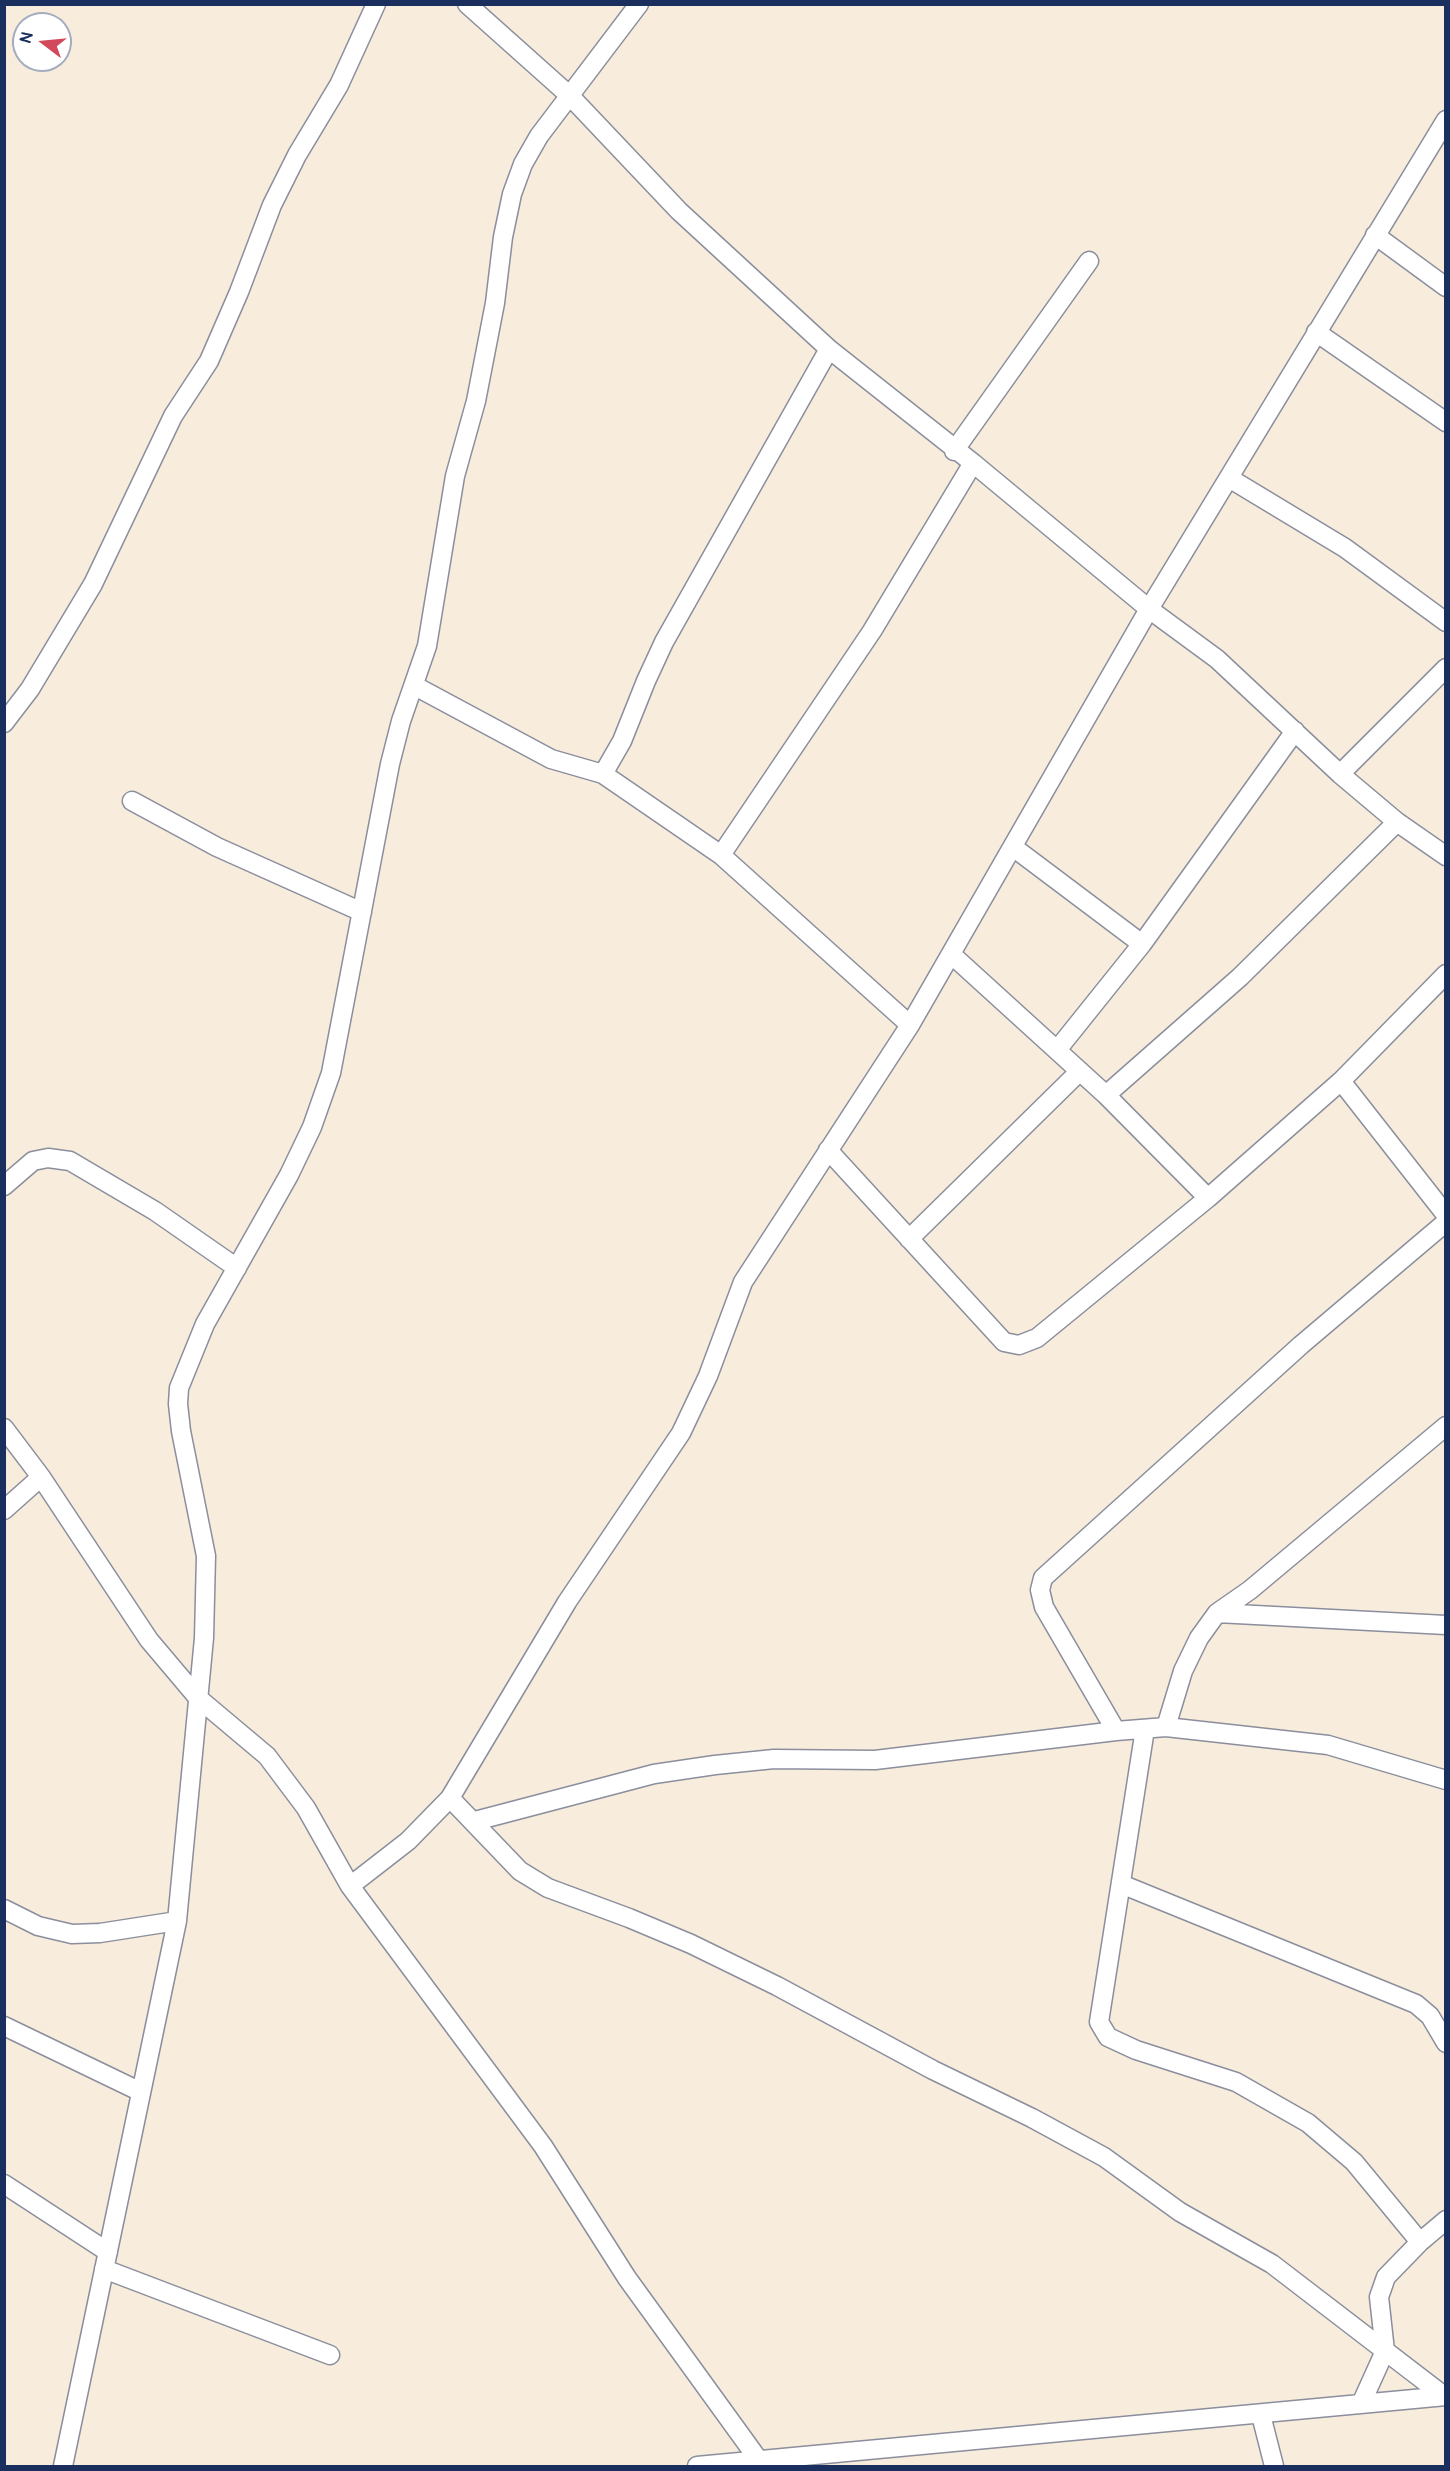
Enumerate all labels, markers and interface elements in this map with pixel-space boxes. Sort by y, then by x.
north arrow [12,12,72,72]
text: N [16,30,38,46]

